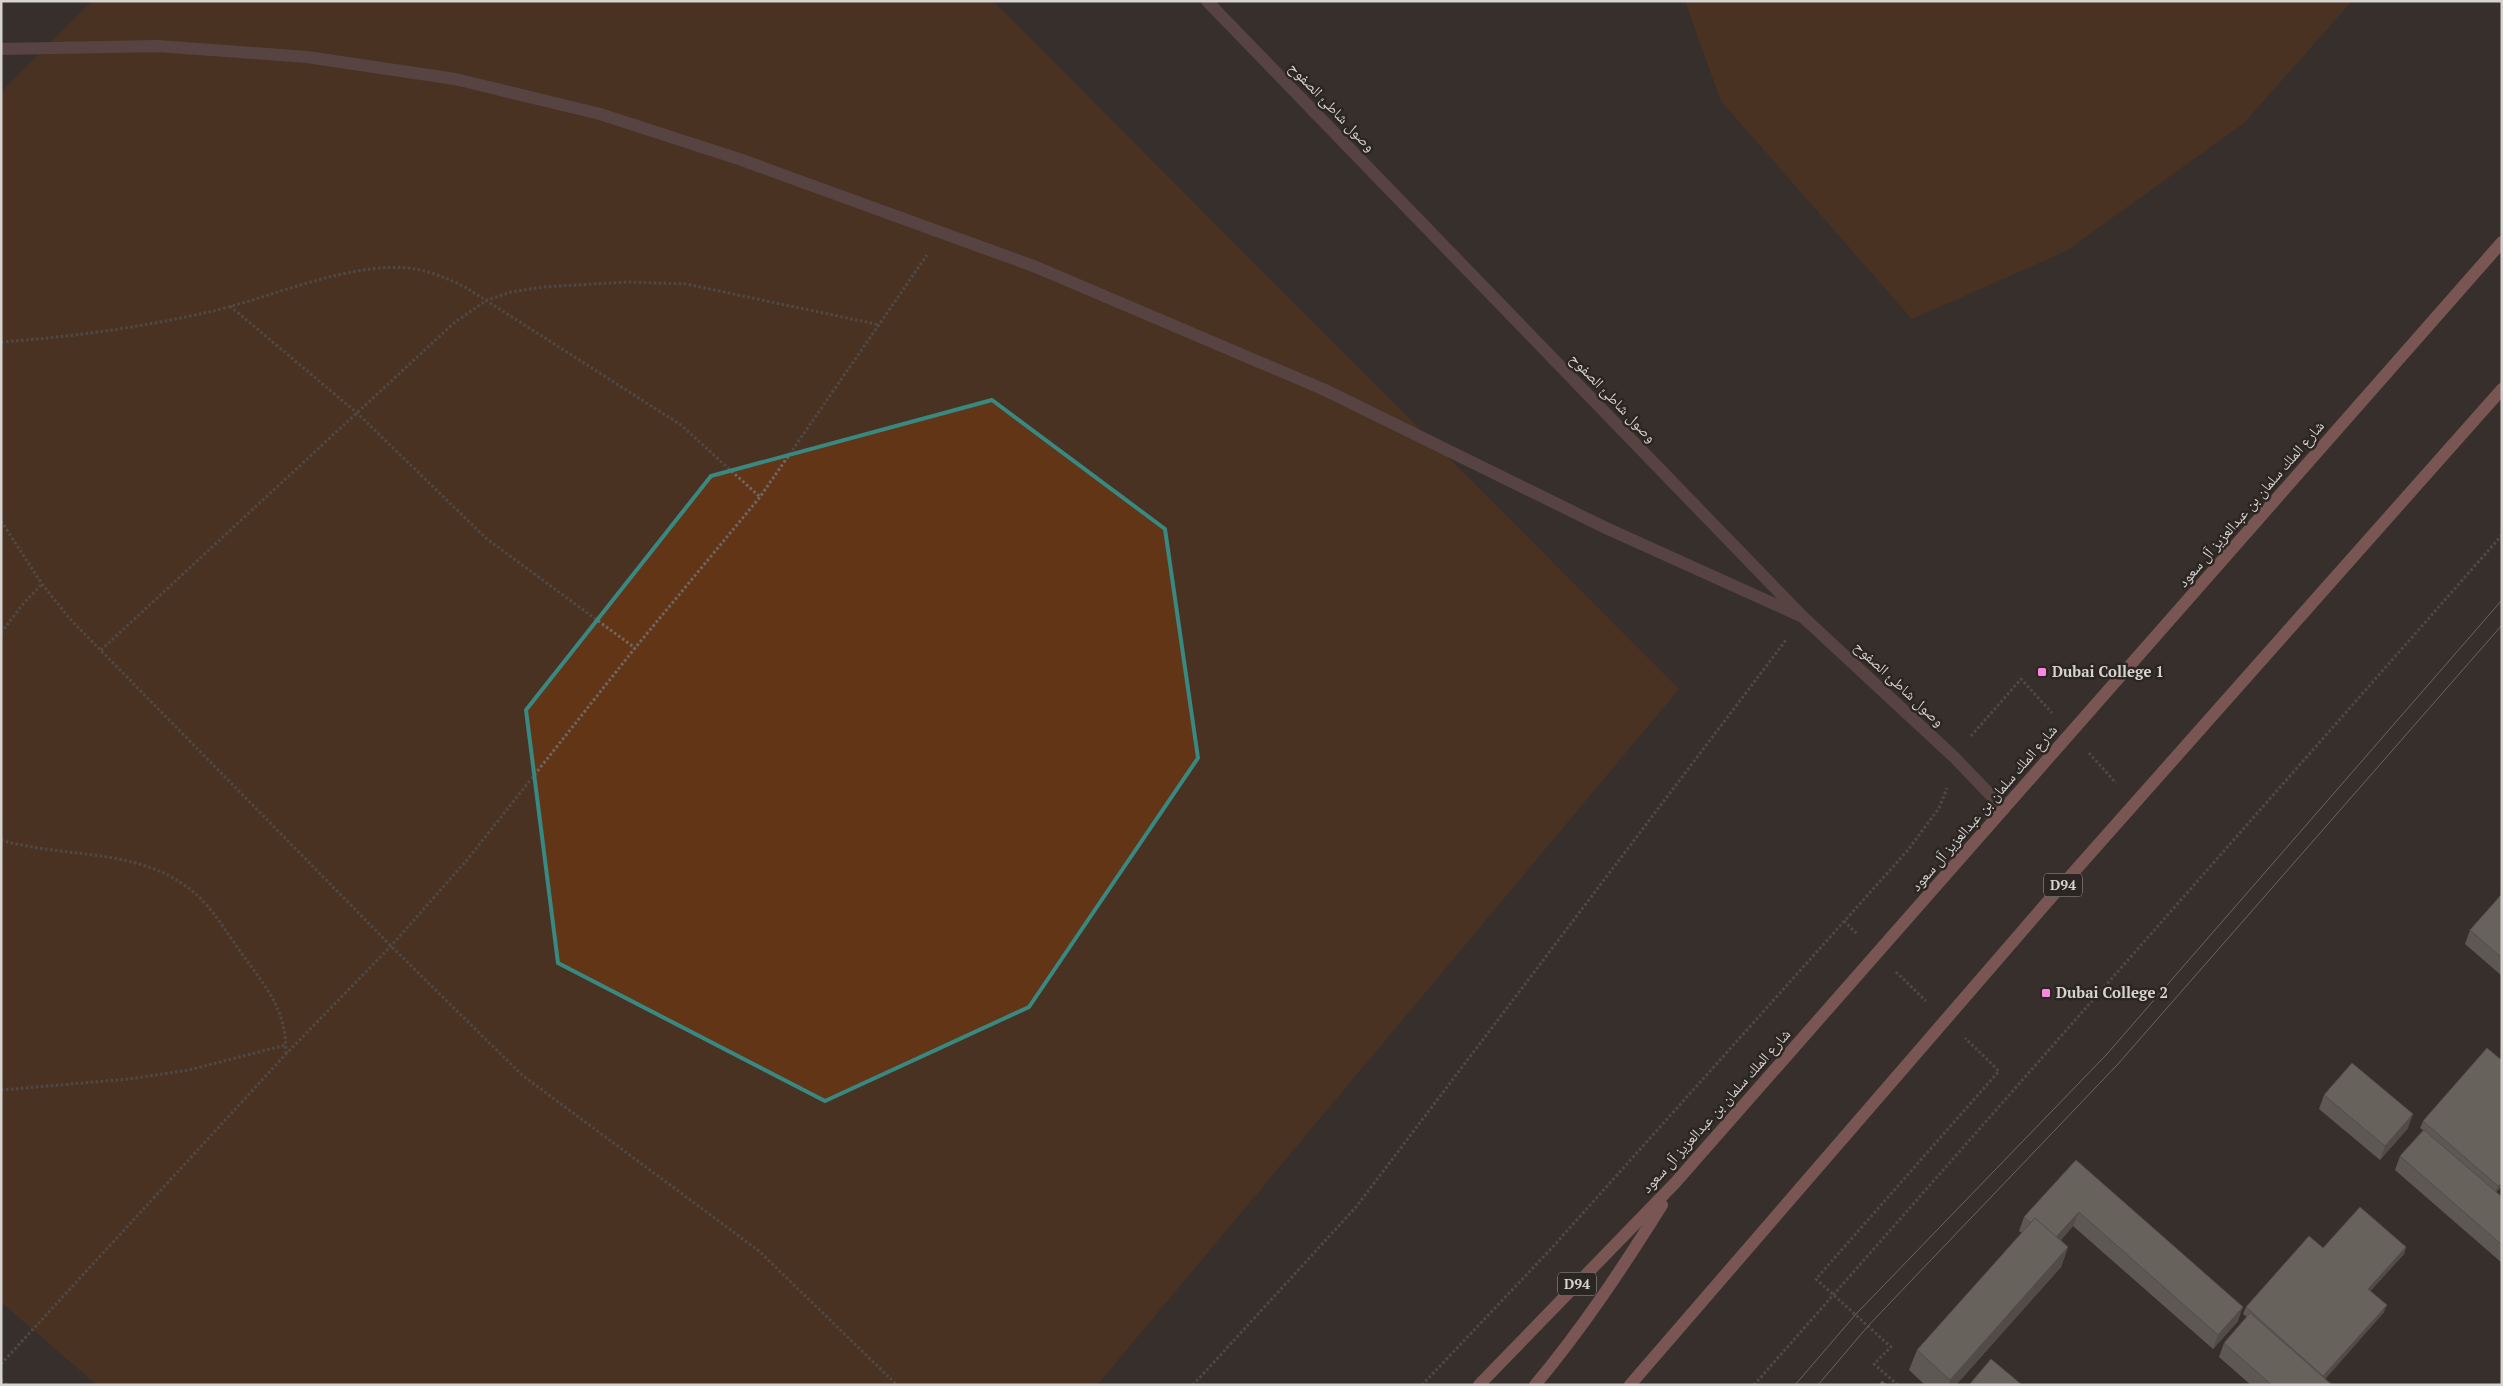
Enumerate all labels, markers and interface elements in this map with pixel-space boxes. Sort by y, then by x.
street label: وصول شاطئ الصفوح [1284,57,1380,156]
street label: وصول شاطئ الصفوح [1565,348,1661,447]
street label: شارع الملك سلمان بن عبدالعزيز آل سعود [2172,416,2329,591]
street label: وصول شاطئ الصفوح [1850,636,1949,731]
place label: Dubai College 1 [2052,661,2164,681]
marker: Dubai College 1 [2036,666,2048,678]
street label: شارع الملك سلمان بن عبدالعزيز آل سعود [1905,720,2062,895]
road number: D94 [2044,874,2082,896]
place label: Dubai College 2 [2056,982,2168,1002]
marker: Dubai College 2 [2040,987,2052,999]
street label: شارع الملك سلمان بن عبدالعزيز آل سعود [1636,1024,1795,1197]
road number: D94 [1558,1272,1596,1296]

